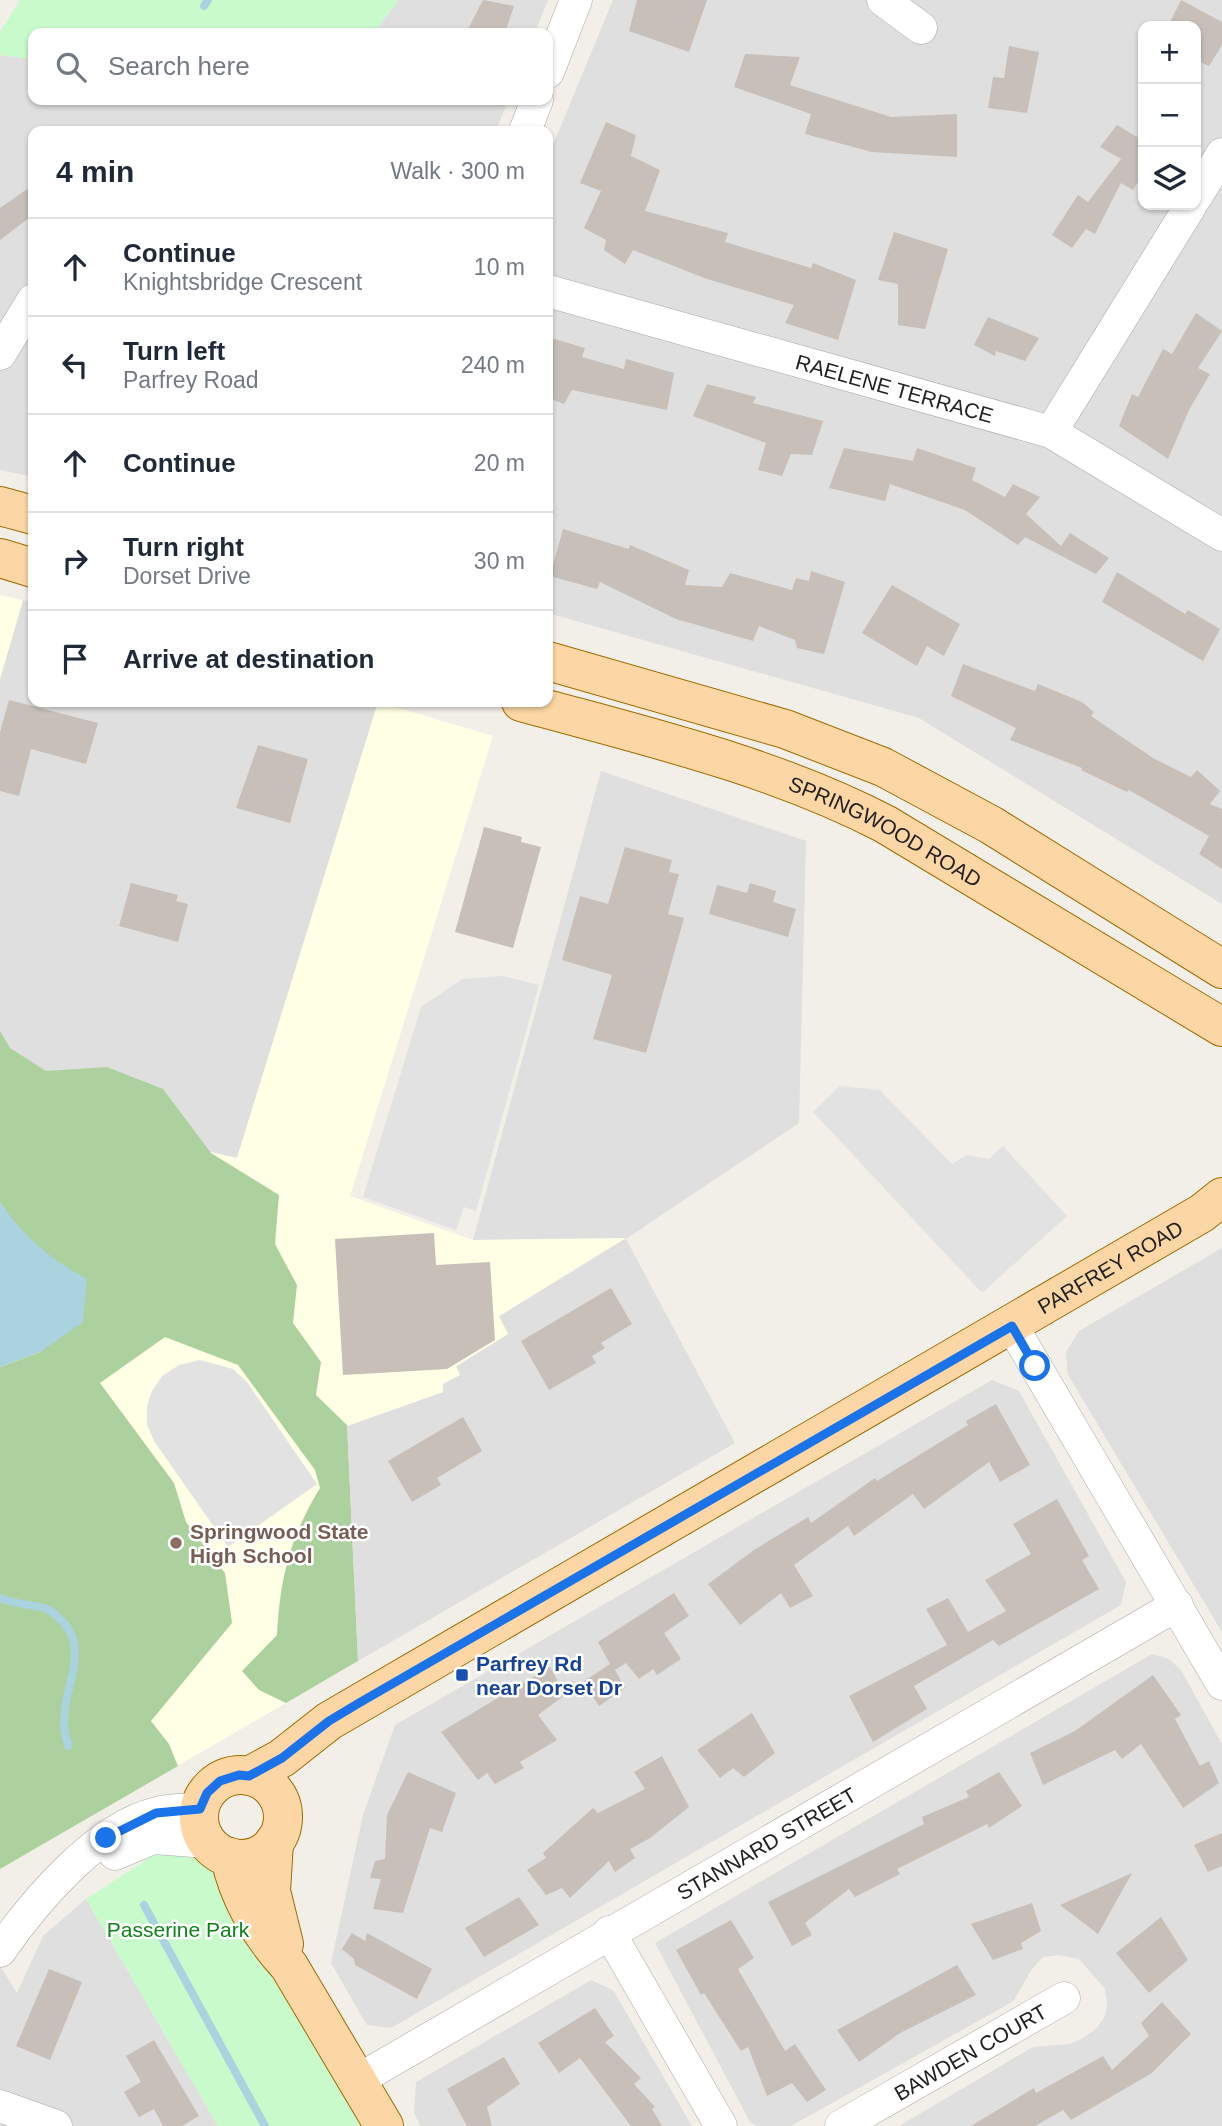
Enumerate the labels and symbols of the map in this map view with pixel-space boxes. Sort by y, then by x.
street label: RAELENE TERRACE [793,350,996,427]
street label: SPRINGWOOD ROAD [786,771,986,891]
street label: PARFREY ROAD [1033,1215,1187,1318]
route start [1019,1350,1050,1381]
place label: Springwood State High School [190,1520,369,1567]
marker: Springwood State High School [168,1535,184,1551]
place label: Parfrey Rd near Dorset Dr [476,1652,622,1699]
marker: Parfrey Rd near Dorset Dr [454,1667,470,1683]
street label: STANNARD STREET [673,1782,860,1904]
route end [90,1822,121,1853]
park label: Passerine Park [107,1918,250,1941]
street label: BAWDEN COURT [890,1999,1051,2105]

